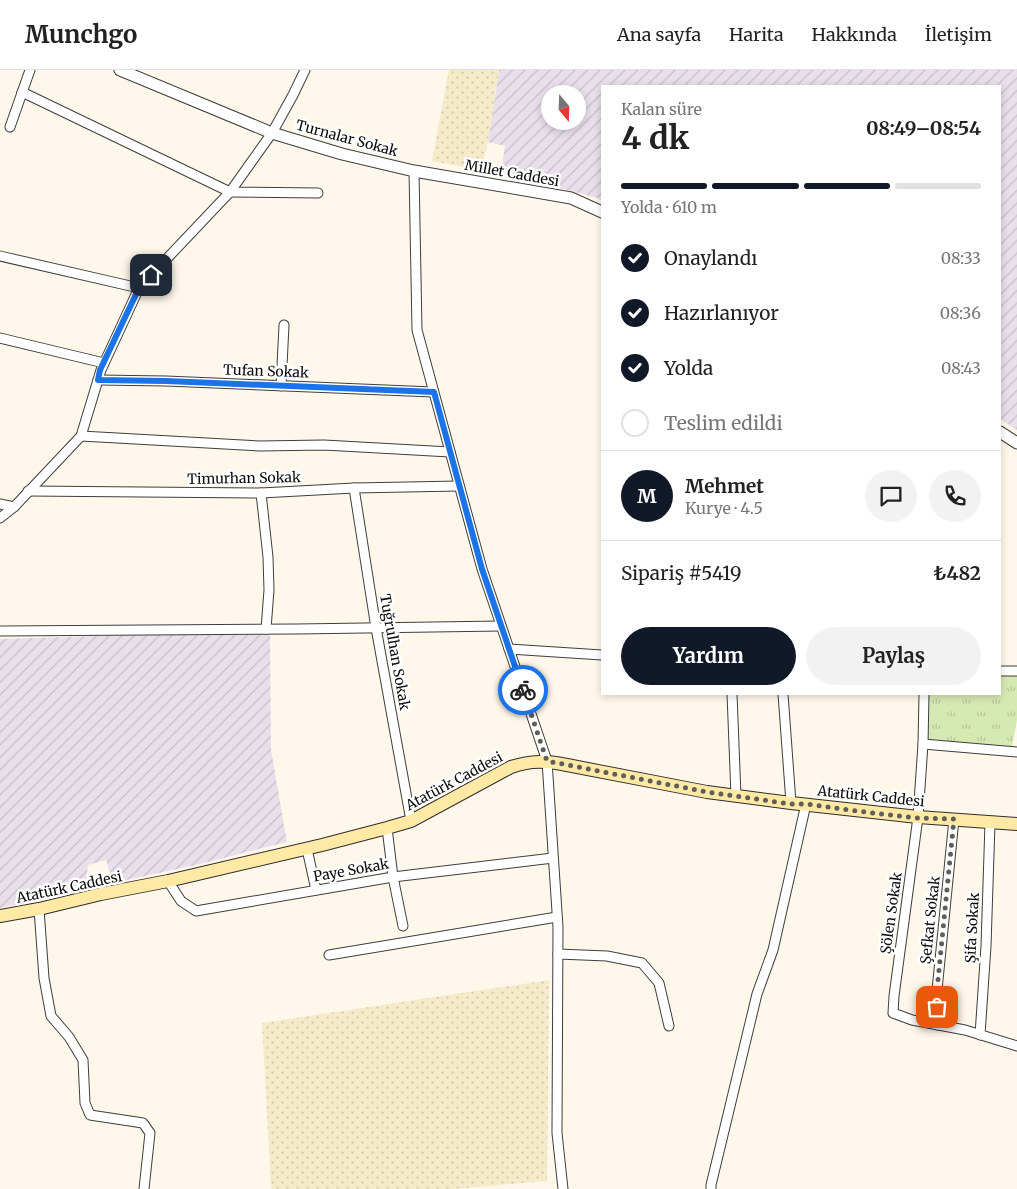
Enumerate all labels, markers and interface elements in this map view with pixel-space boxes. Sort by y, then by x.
text: Munchgo [25,19,137,50]
text: Ana sayfa [617,23,701,46]
text: Harita [729,23,784,46]
text: Hakkında [812,23,897,46]
text: İletişim [925,23,992,46]
north arrow [541,85,586,130]
map controls [541,85,586,130]
text: Kalan süre [621,99,702,119]
street label: Turnalar Sokak [294,116,400,160]
text: 08:49–08:54 [866,116,981,140]
text: 4 dk [621,118,689,158]
street label: Millet Caddesi [463,156,561,190]
text: Yolda · 610 m [621,197,717,217]
icon: check [621,244,649,272]
text: Onaylandı [664,246,757,270]
text: 08:33 [941,248,981,268]
pin [130,254,172,296]
icon: home [137,261,165,289]
icon: check [621,299,649,327]
text: Hazırlanıyor [664,301,779,325]
text: 08:36 [940,303,981,323]
icon: check [621,354,649,382]
text: Yolda [664,356,713,380]
text: 08:43 [941,358,981,378]
street label: Tufan Sokak [223,361,309,381]
text: Teslim edildi [664,411,783,435]
street label: Timurhan Sokak [187,468,301,488]
button: chat [865,470,917,522]
button: phone [929,470,981,522]
text: Mehmet [685,474,764,498]
text: M [637,484,657,508]
text: Kurye · 4.5 [685,498,763,518]
text: Sipariş #5419 [621,561,742,585]
text: ₺482 [933,561,981,585]
street label: Tuğrulhan Sokak [376,593,414,711]
button: Yardım [621,627,796,685]
button: Paylaş [806,627,981,685]
courier [498,665,548,715]
icon: bike [509,676,537,704]
street label: Atatürk Caddesi [401,748,506,815]
street label: Atatürk Caddesi [816,781,926,811]
street label: Paye Sokak [312,854,390,886]
street label: Atatürk Caddesi [14,867,124,907]
street label: Şölen Sokak [876,871,906,955]
street label: Şefkat Sokak [916,875,944,965]
street label: Şifa Sokak [961,892,983,964]
pin [916,986,958,1028]
icon: bag [923,993,951,1021]

